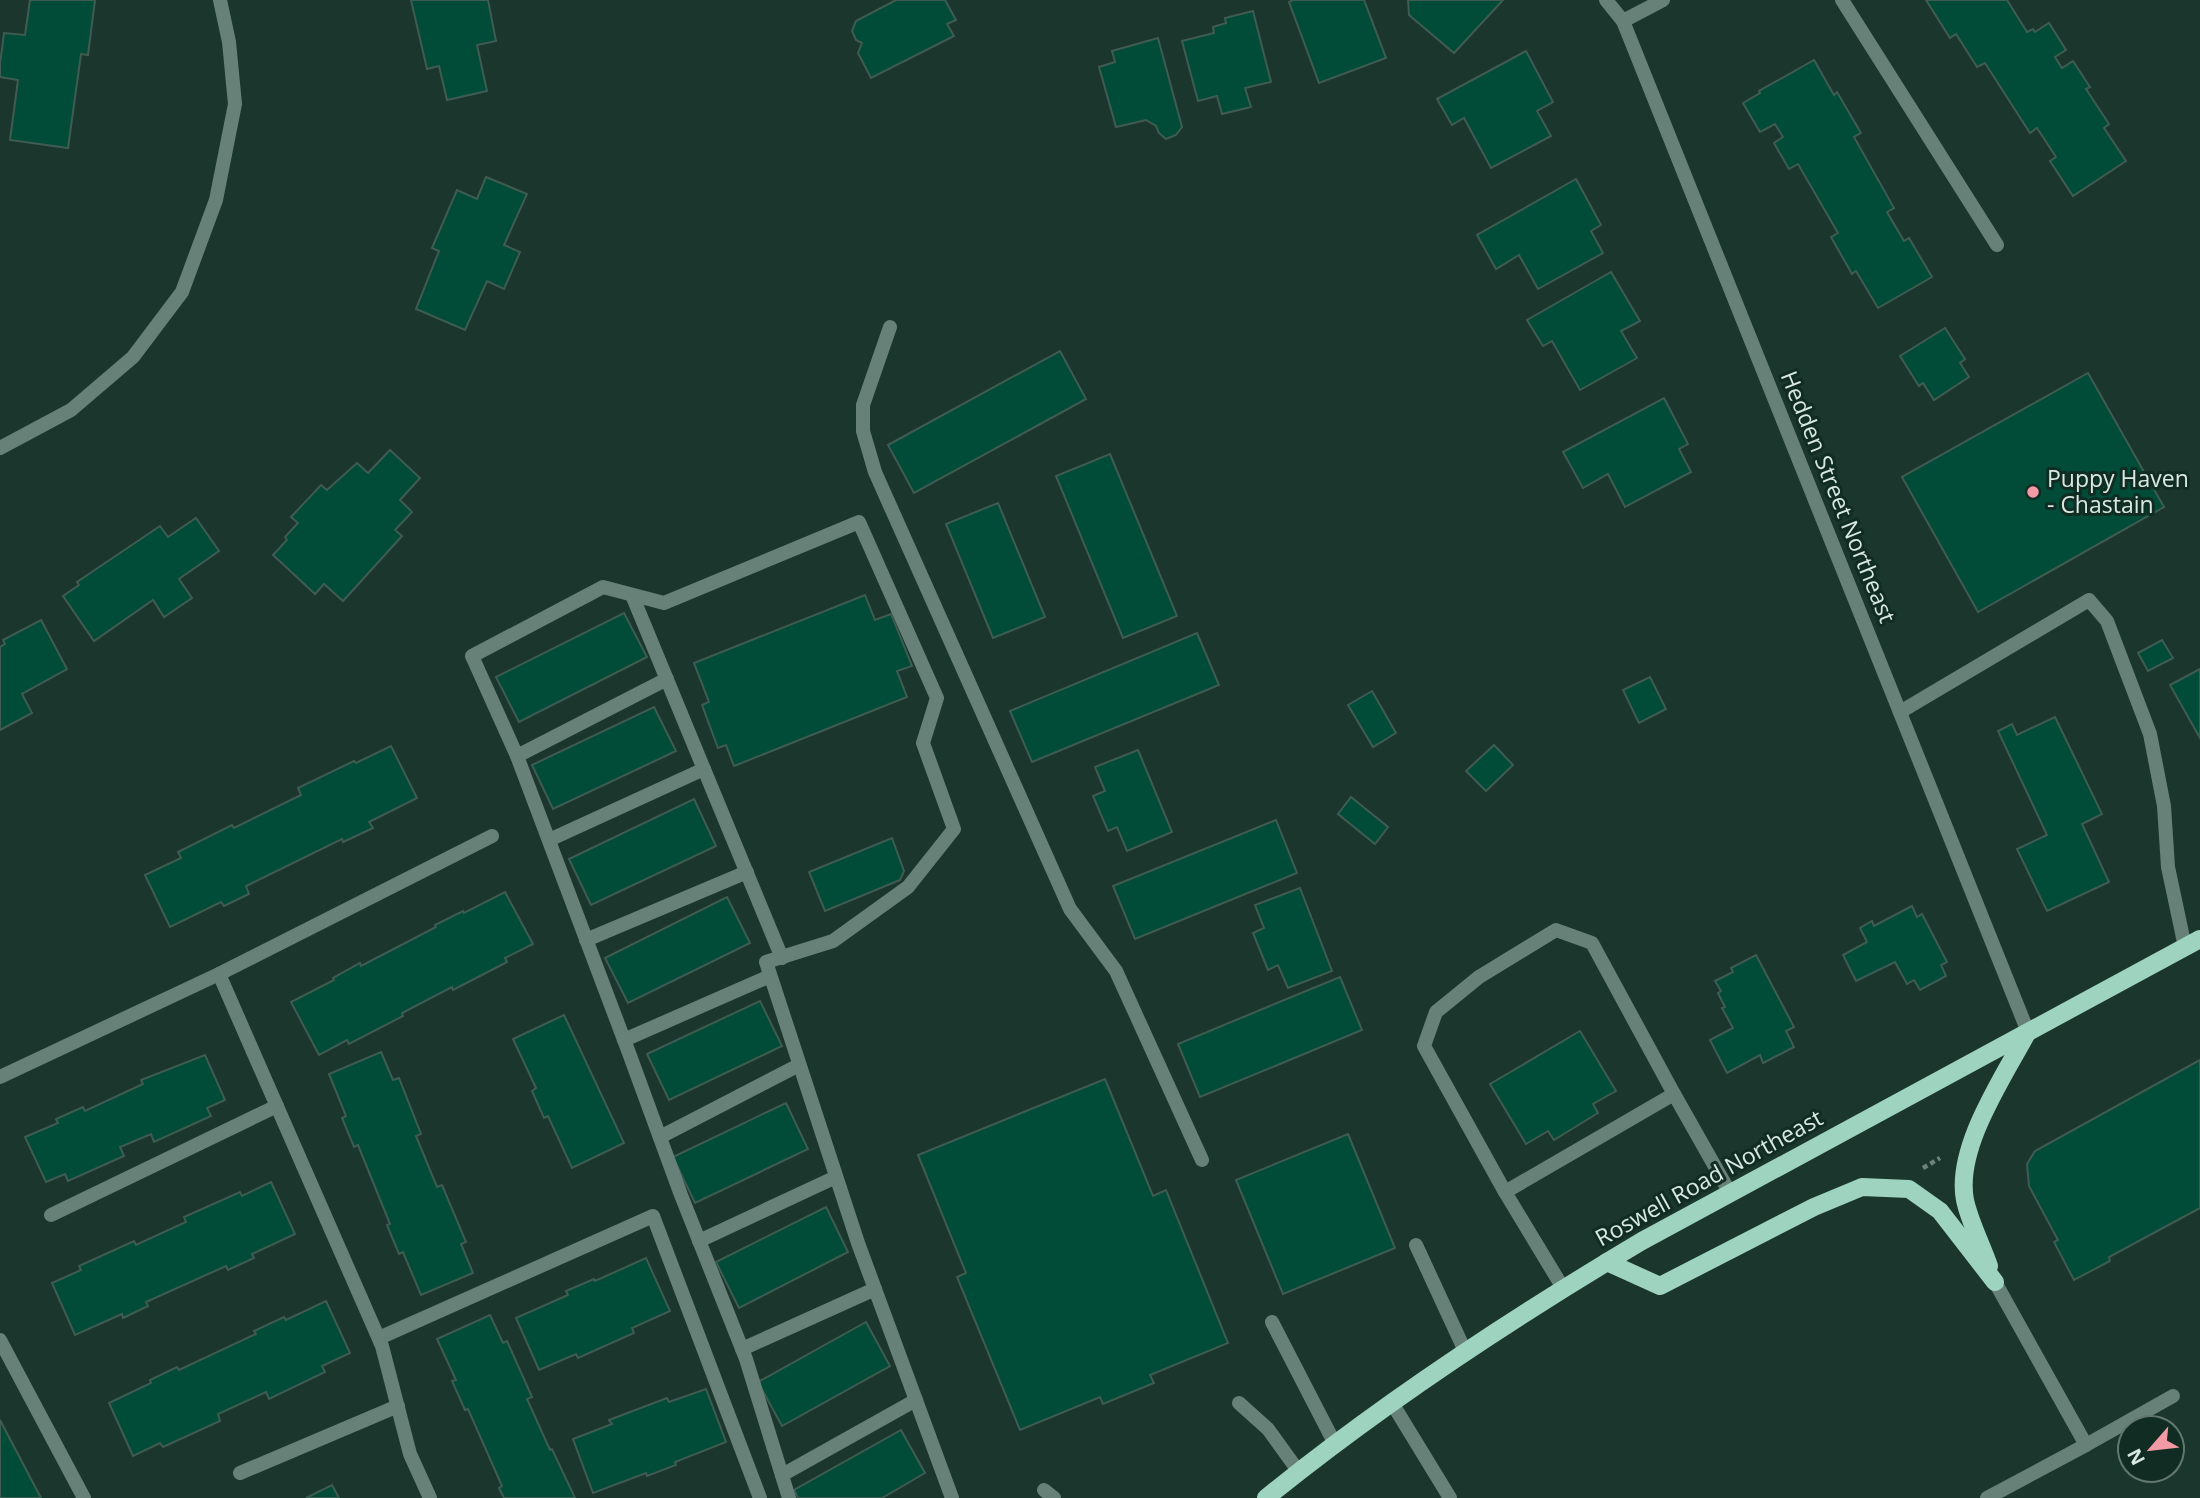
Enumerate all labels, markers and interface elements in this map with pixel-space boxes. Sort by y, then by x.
street label: Hedden Street Northeast [1774,366,1904,627]
place label: Puppy Haven - Chastain [2047,462,2189,520]
marker: Puppy Haven - Chastain [2025,484,2041,500]
street label: Roswell Road Northeast [1589,1101,1828,1253]
north arrow [2116,1414,2186,1484]
text: N [2121,1444,2151,1470]

